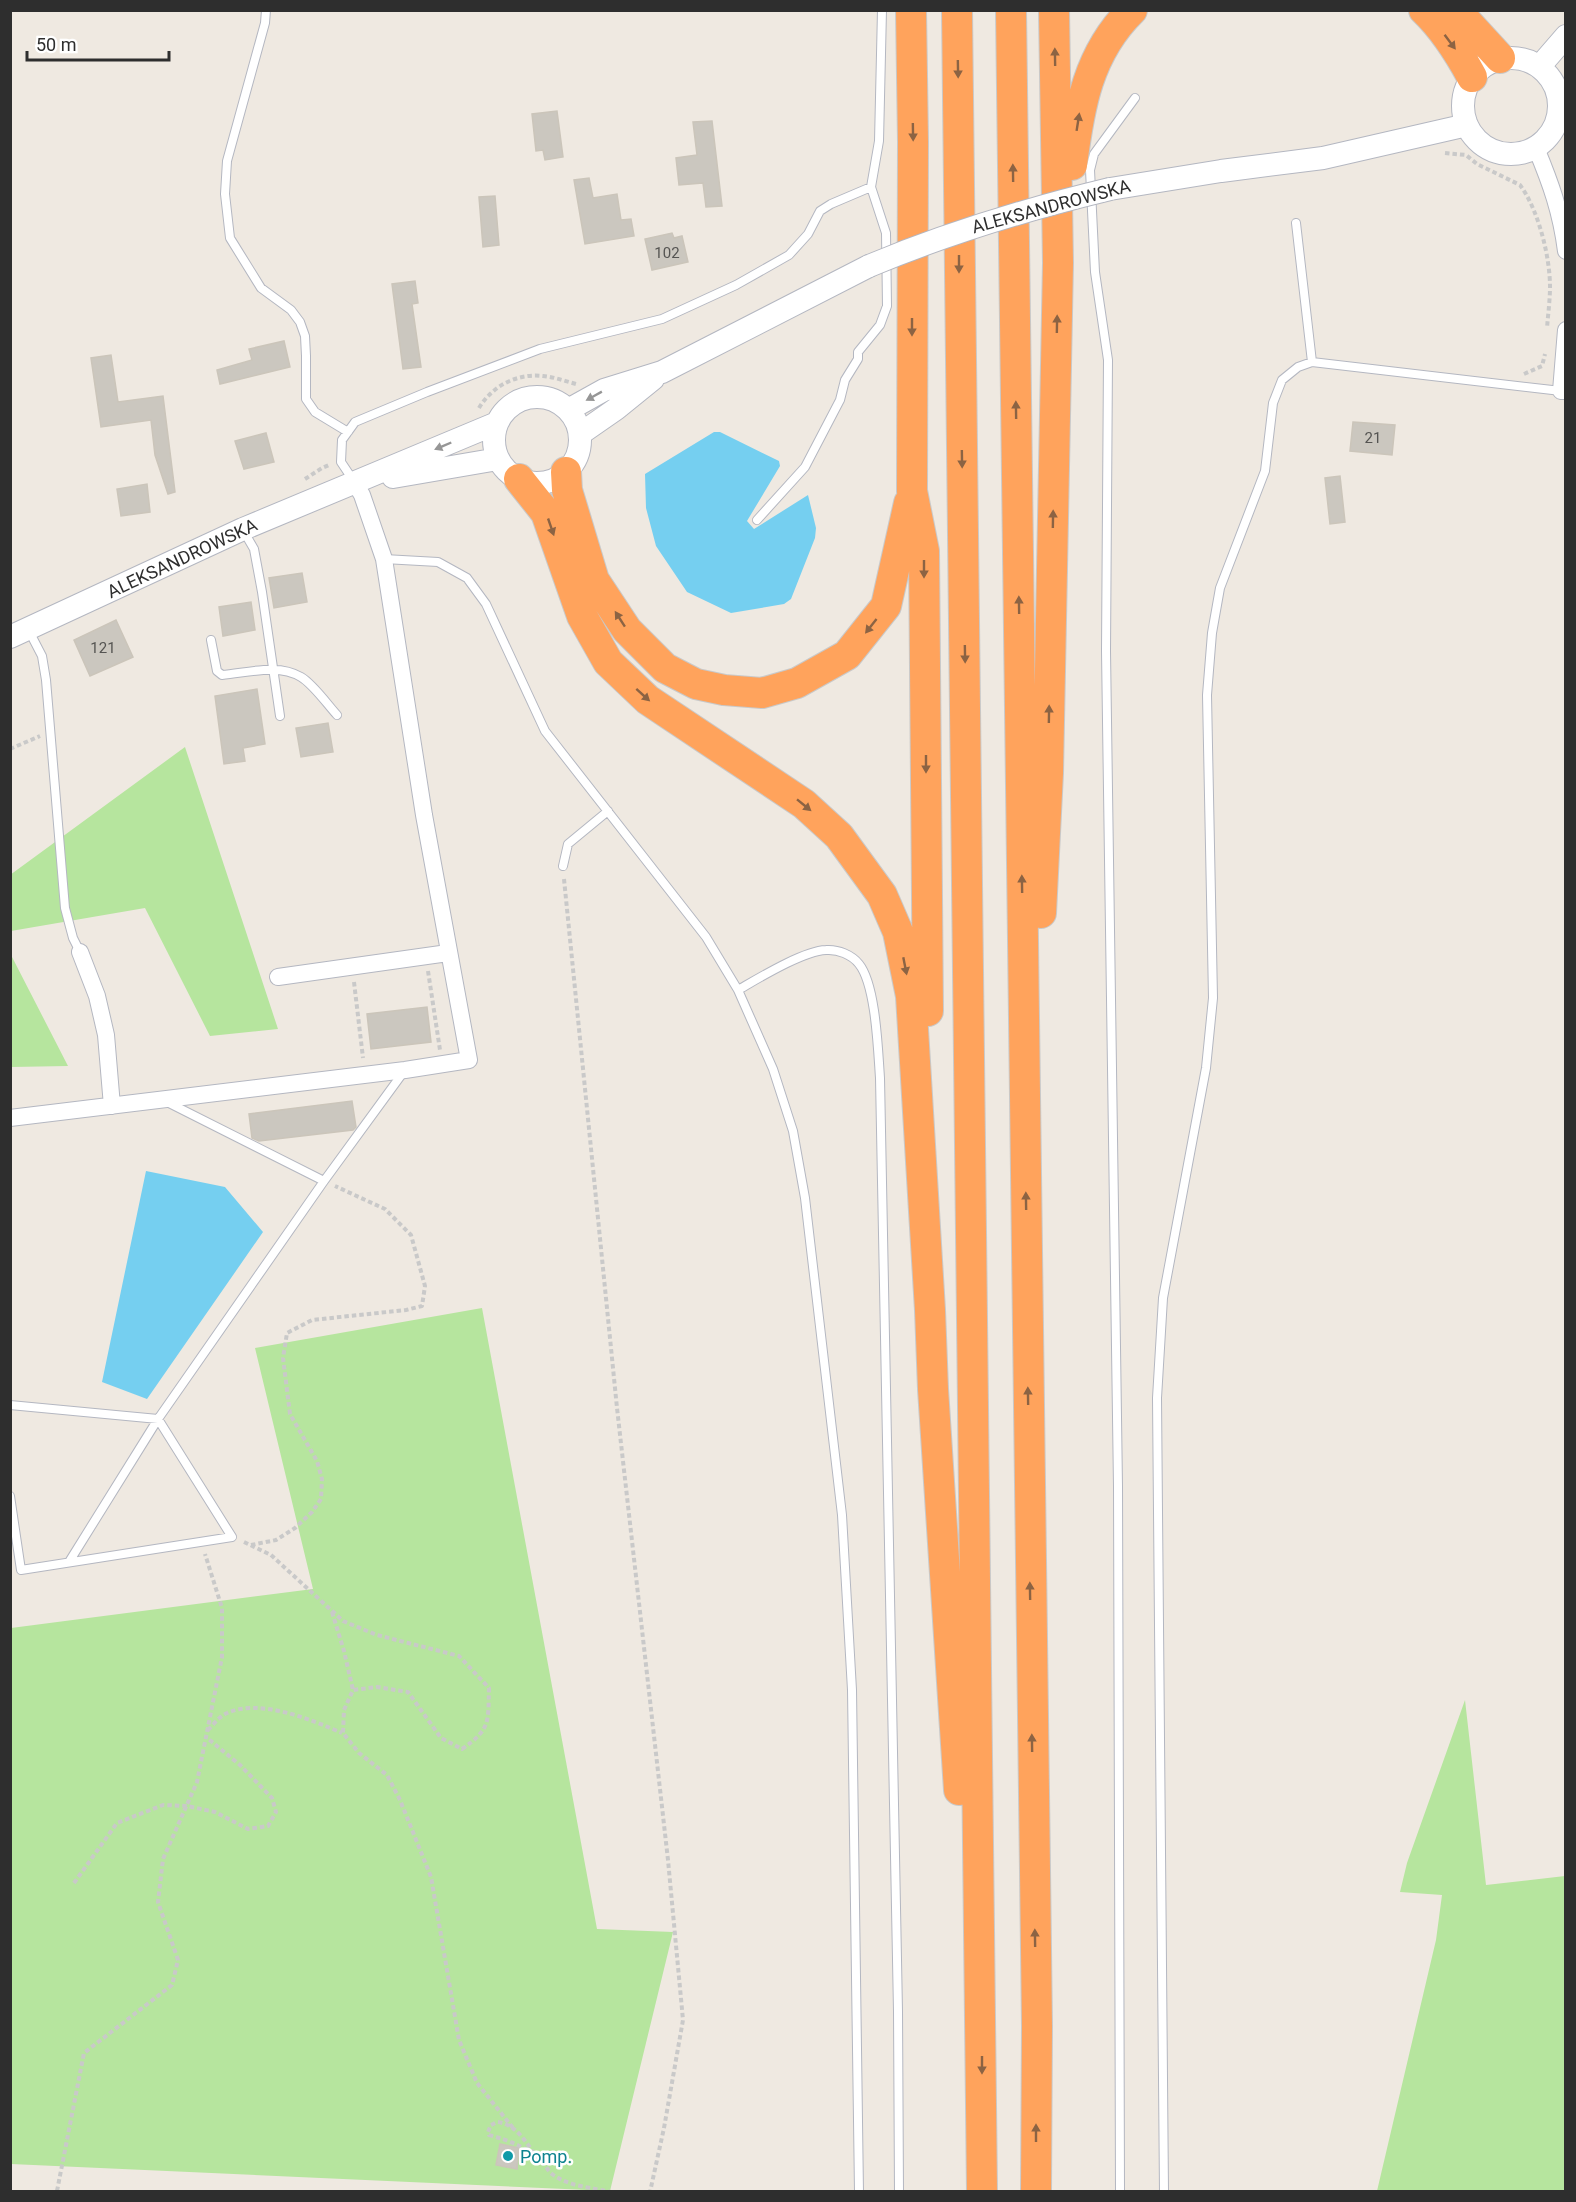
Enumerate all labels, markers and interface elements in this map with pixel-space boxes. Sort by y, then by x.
scale bar [27,24,170,62]
text: 50 m [36,34,76,55]
one-way arrow [1444,34,1456,50]
one-way arrow [1050,48,1060,67]
one-way arrow [953,59,963,78]
one-way arrow [1073,112,1082,131]
one-way arrow [908,122,918,141]
one-way arrow [1008,164,1018,183]
street label: ALEKSANDROWSKA [969,175,1133,237]
house number: 102 [654,244,680,262]
one-way arrow [954,254,964,273]
one-way arrow [1052,315,1062,334]
one-way arrow [907,317,917,336]
one-way arrow [586,391,603,401]
one-way arrow [1011,401,1021,420]
house number: 21 [1365,429,1381,447]
one-way arrow [433,441,451,451]
one-way arrow [957,449,967,468]
one-way arrow [1048,510,1058,529]
street label: ALEKSANDROWSKA [104,514,261,602]
one-way arrow [546,518,556,536]
one-way arrow [919,560,929,579]
one-way arrow [1014,596,1024,615]
one-way arrow [615,611,626,627]
one-way arrow [866,618,878,633]
house number: 121 [90,639,116,657]
one-way arrow [960,644,970,663]
one-way arrow [635,688,650,701]
one-way arrow [1044,705,1054,724]
one-way arrow [921,755,931,774]
one-way arrow [796,799,811,811]
one-way arrow [1017,875,1027,894]
one-way arrow [901,957,910,976]
one-way arrow [1021,1191,1031,1210]
one-way arrow [1023,1386,1033,1405]
one-way arrow [1025,1581,1035,1600]
one-way arrow [1028,1734,1037,1753]
one-way arrow [1031,1929,1040,1948]
one-way arrow [977,2056,987,2075]
one-way arrow [1031,2124,1041,2143]
place label: Pomp. [520,2146,572,2167]
marker: Pomp. [501,2149,515,2163]

